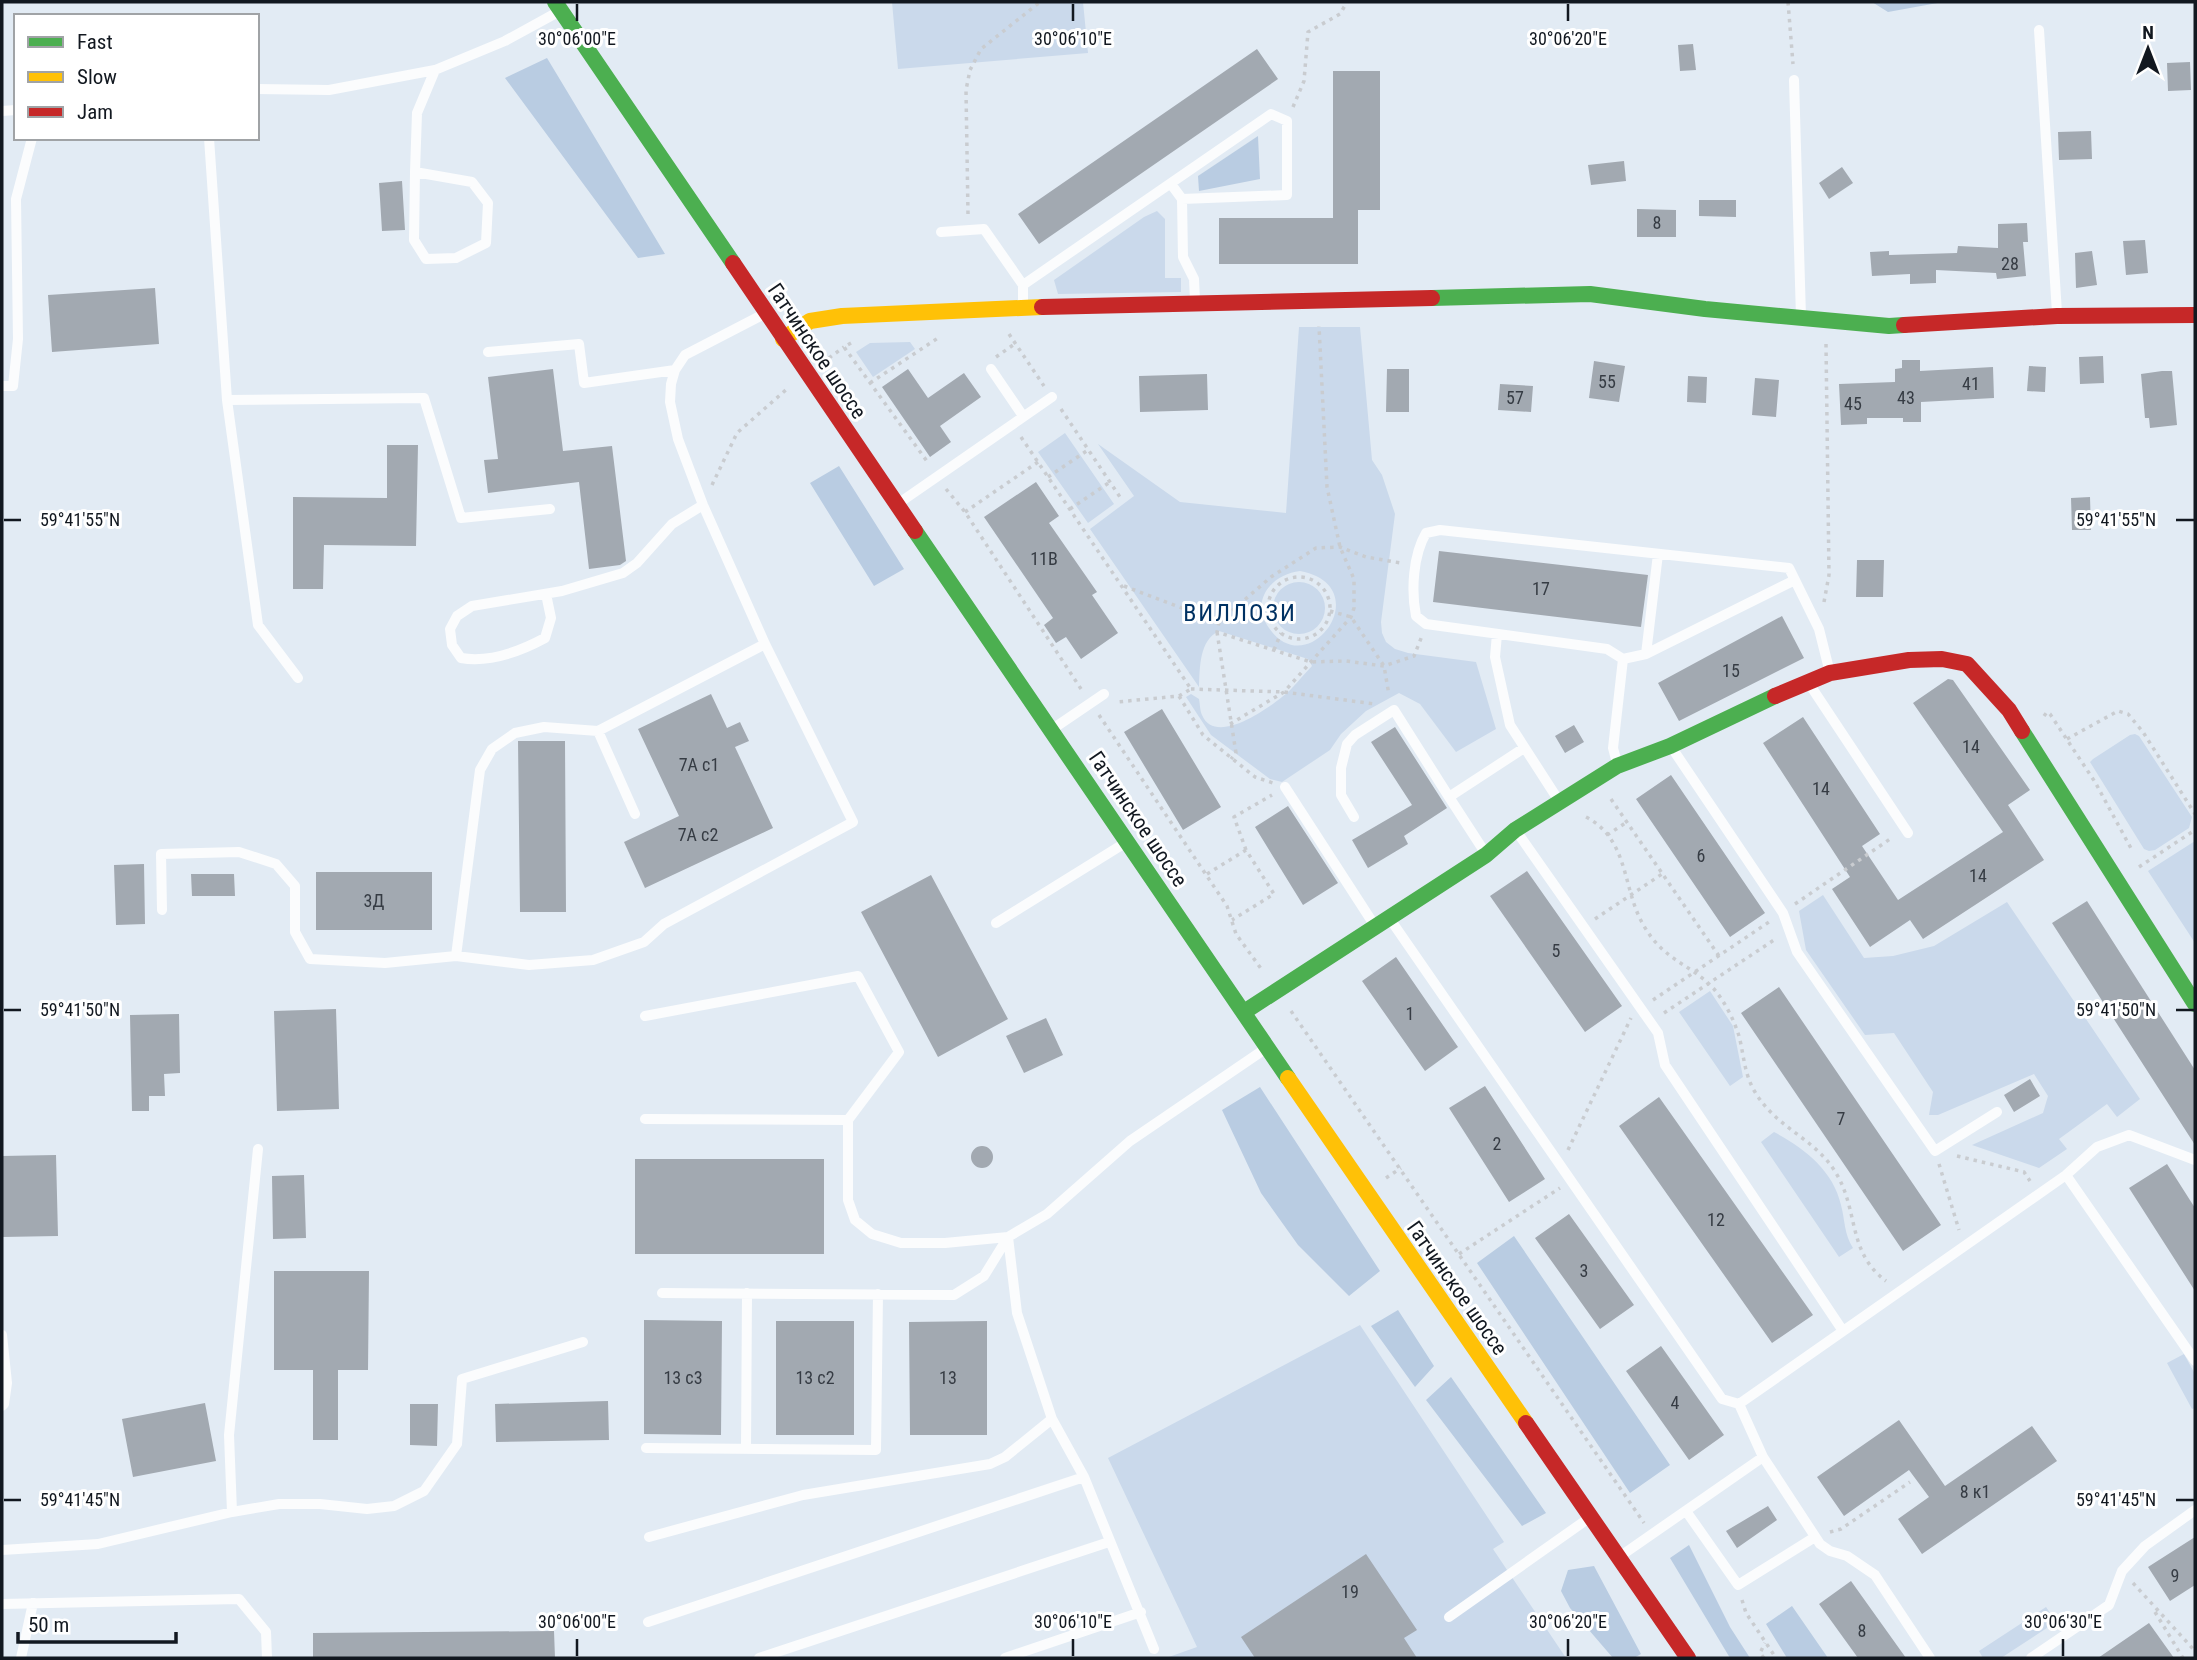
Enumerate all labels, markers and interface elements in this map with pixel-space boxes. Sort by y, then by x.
legend [14,14,259,140]
north arrow [2113,14,2183,84]
text: N [2142,21,2154,44]
text: 30°06'00"E [538,28,616,49]
text: 30°06'10"E [1034,28,1112,49]
text: 30°06'20"E [1529,28,1607,49]
text: Fast [77,30,113,54]
text: Slow [77,65,117,89]
text: Jam [77,100,113,124]
house number: 8 [1653,212,1661,233]
house number: 28 [2001,253,2019,274]
street label: Гатчинское шоссе [763,279,871,423]
house number: 55 [1598,371,1616,392]
house number: 41 [1962,373,1980,394]
house number: 57 [1506,387,1524,408]
house number: 43 [1897,387,1915,408]
house number: 45 [1844,393,1862,414]
text: 59°41'55"N [40,509,120,530]
text: 59°41'55"N [2076,509,2156,530]
house number: 11В [1030,548,1058,569]
house number: 17 [1532,578,1550,599]
district label: ВИЛЛОЗИ [1183,599,1297,627]
house number: 15 [1722,660,1740,681]
house number: 14 [1962,736,1980,757]
street label: Гатчинское шоссе [1084,747,1192,891]
house number: 7А с1 [679,754,719,775]
house number: 14 [1812,778,1830,799]
house number: 7А с2 [678,824,718,845]
house number: 6 [1697,845,1705,866]
house number: 14 [1969,865,1987,886]
house number: 3Д [364,890,384,911]
house number: 5 [1552,940,1561,961]
text: 59°41'50"N [40,999,120,1020]
text: 59°41'50"N [2076,999,2156,1020]
house number: 1 [1406,1003,1414,1024]
house number: 7 [1837,1108,1846,1129]
house number: 2 [1493,1133,1502,1154]
house number: 12 [1707,1209,1725,1230]
street label: Гатчинское шоссе [1402,1217,1512,1360]
house number: 3 [1580,1260,1588,1281]
house number: 13 с3 [663,1367,703,1388]
house number: 13 с2 [795,1367,835,1388]
house number: 13 [939,1367,957,1388]
house number: 4 [1671,1392,1680,1413]
house number: 8 к1 [1960,1481,1990,1502]
text: 59°41'45"N [40,1489,120,1510]
text: 59°41'45"N [2076,1489,2156,1510]
house number: 9 [2171,1565,2179,1586]
house number: 19 [1341,1581,1359,1602]
scale bar [18,1600,175,1644]
text: 30°06'00"E [538,1611,616,1632]
text: 30°06'10"E [1034,1611,1112,1632]
text: 30°06'20"E [1529,1611,1607,1632]
text: 30°06'30"E [2024,1611,2102,1632]
text: 50 m [28,1613,69,1637]
house number: 8 [1858,1620,1866,1641]

